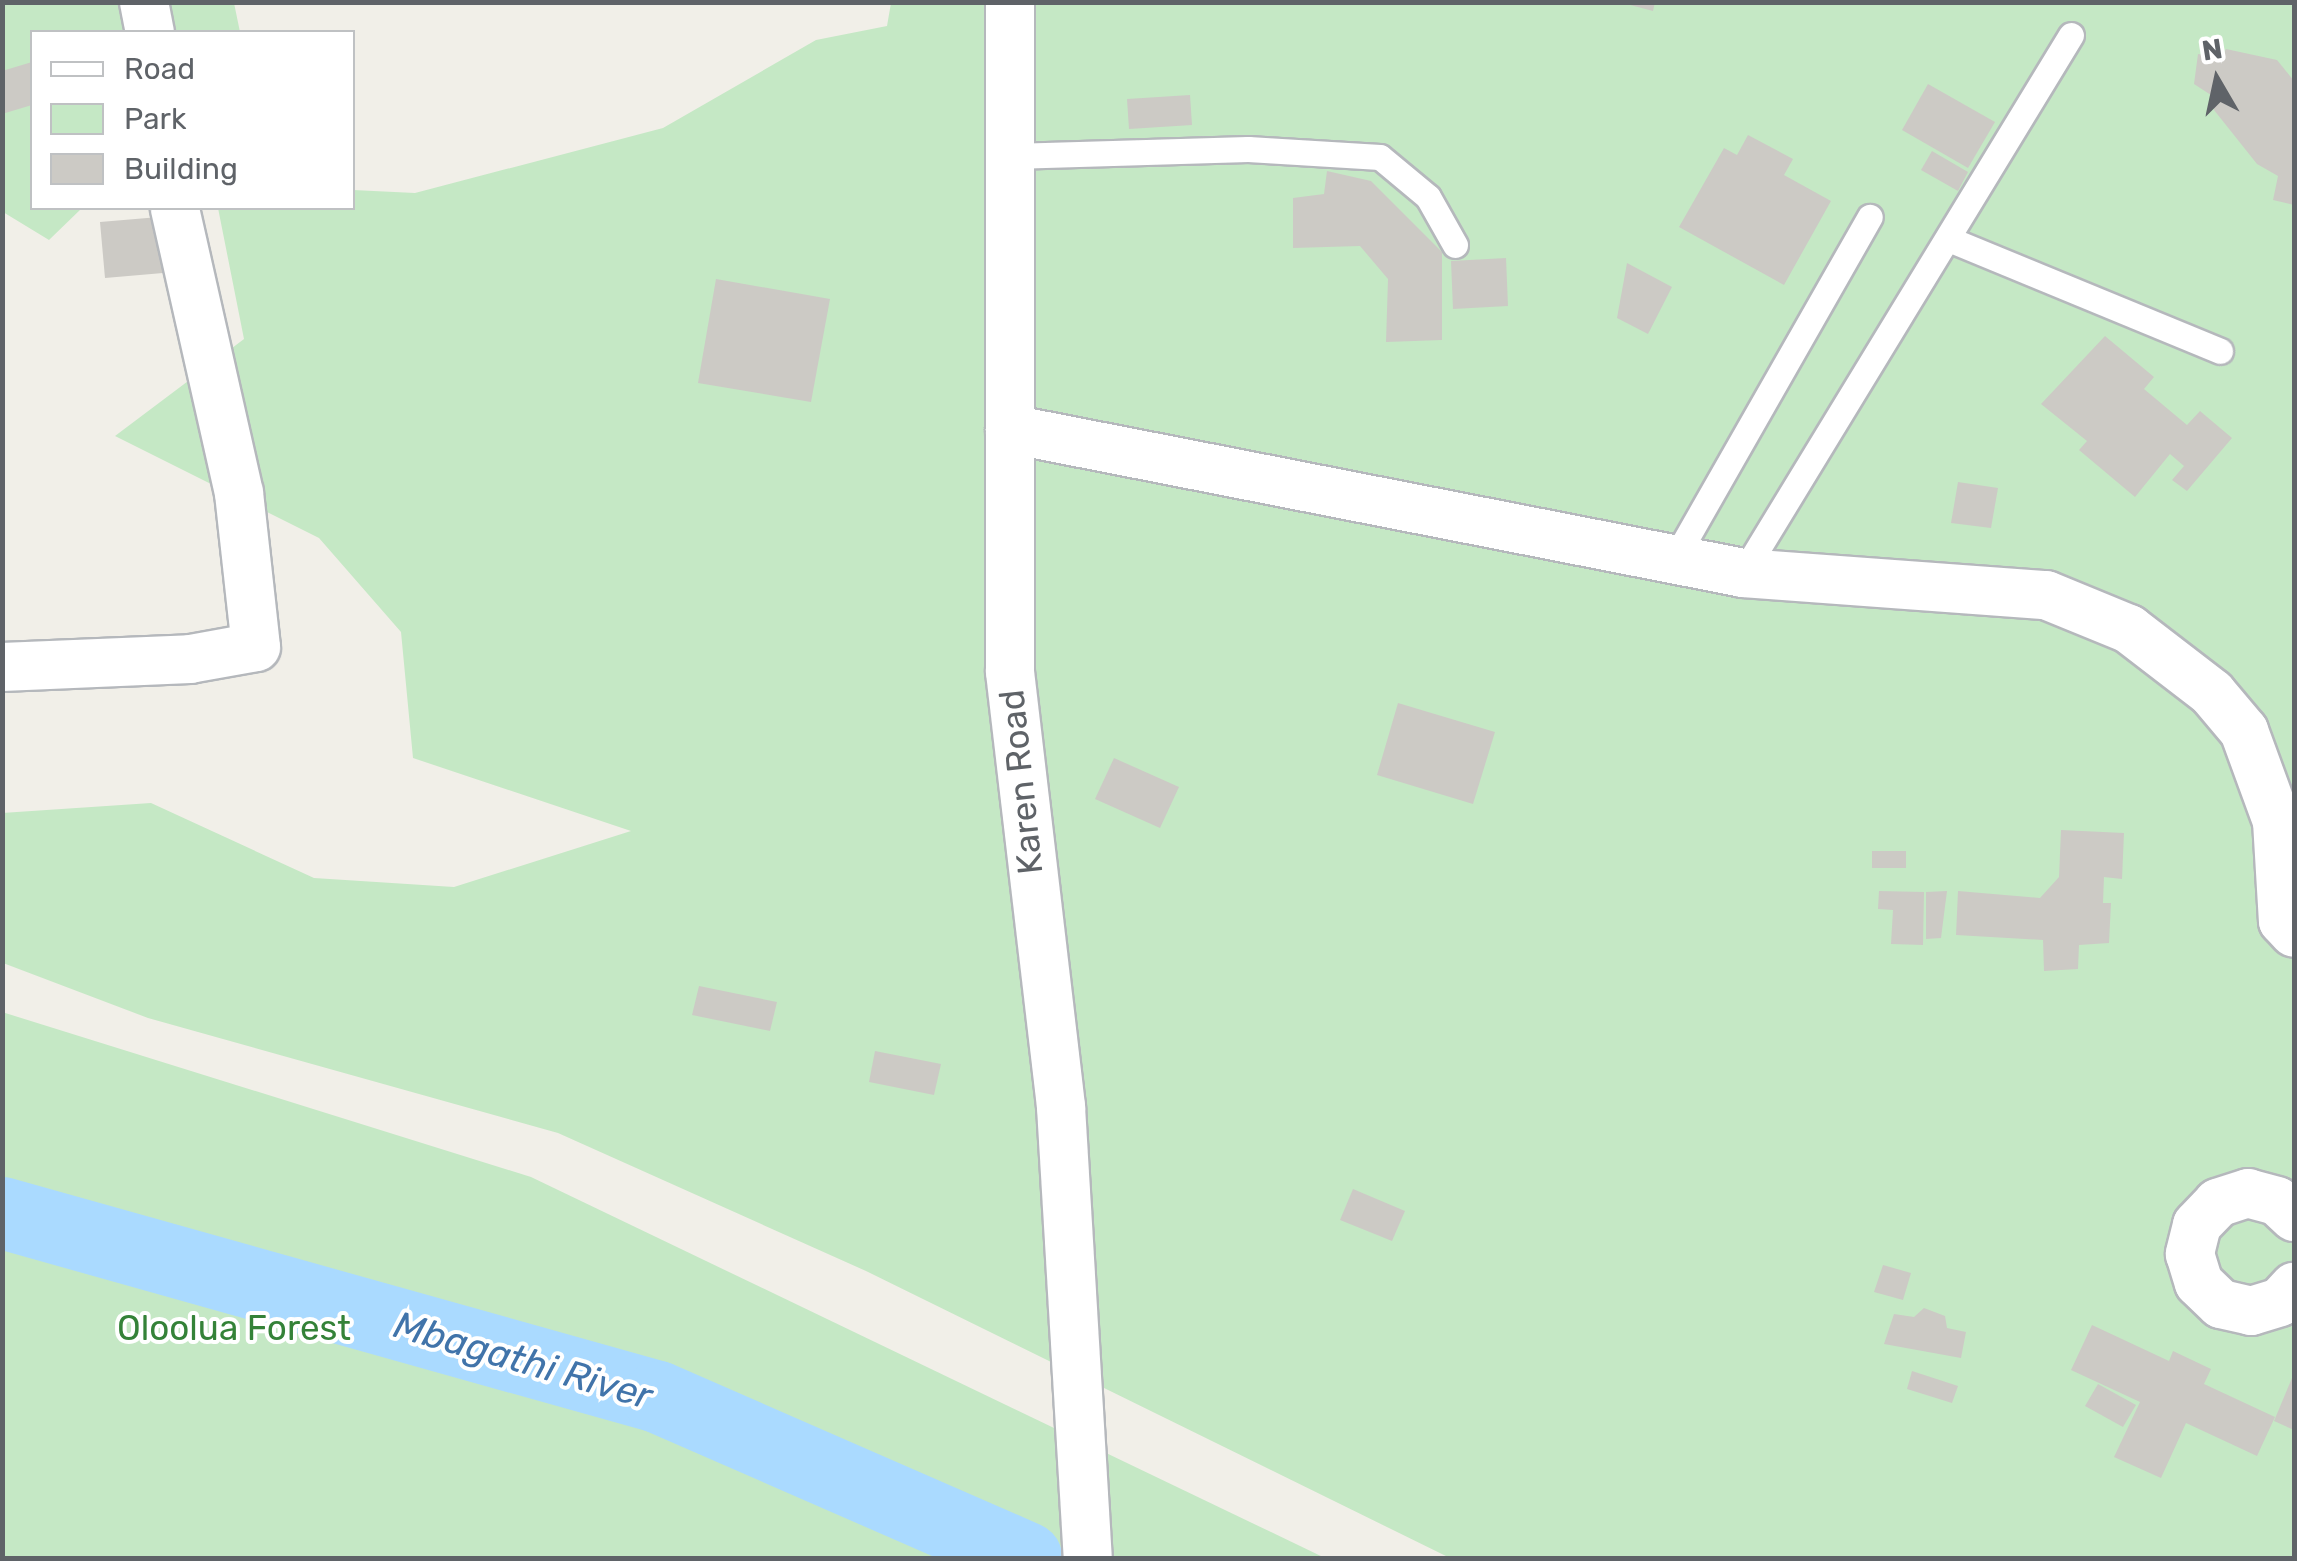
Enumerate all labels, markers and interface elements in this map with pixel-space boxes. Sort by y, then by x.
legend [30,30,355,210]
north arrow [2167,30,2267,130]
text: N [2200,32,2225,68]
text: Road [124,51,195,87]
text: Park [124,101,186,137]
text: Building [124,151,238,187]
street label: Karen Road [990,688,1052,876]
water label: Mbagathi River [389,1302,657,1420]
park label: Oloolua Forest [117,1307,351,1349]

